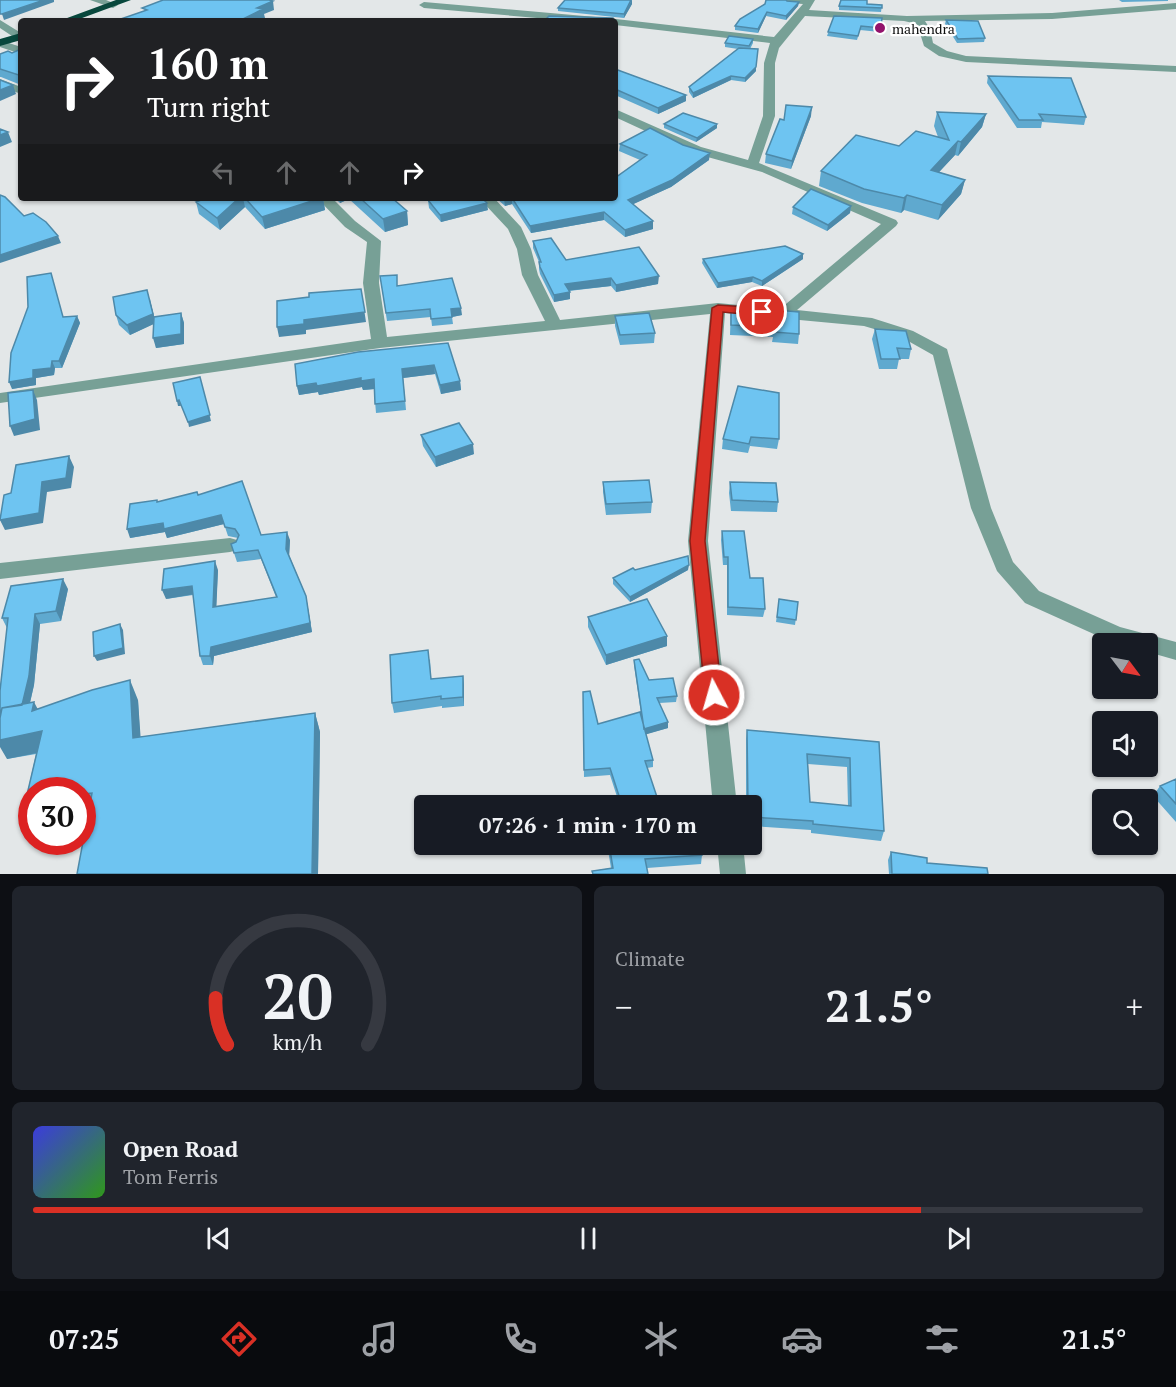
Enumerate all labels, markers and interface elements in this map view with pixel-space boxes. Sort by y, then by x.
place label: mahendra [892,19,955,38]
marker: mahendra [873,21,887,35]
text: 160 m [147,35,268,91]
icon: right [48,42,126,120]
text: Turn right [147,89,270,125]
icon: left [207,156,240,189]
icon: ahead [270,156,303,189]
icon: ahead [333,156,366,189]
icon: right [396,156,429,189]
pin [736,286,787,337]
icon: arrive [745,295,778,328]
north arrow [1092,633,1158,699]
map controls [1092,633,1158,855]
position arrow [682,663,746,727]
button: sound [1092,711,1158,777]
speed limit sign: 30 [18,777,96,855]
button: search [1092,789,1158,855]
text: 07:26 · 1 min · 170 m [479,810,697,839]
text: Climate [615,945,685,972]
text: 20 [262,954,332,1037]
text: 21.5° [825,975,933,1035]
text: − [615,985,633,1028]
text: + [1125,985,1143,1028]
text: km/h [272,1028,322,1056]
text: Open Road [123,1134,238,1163]
text: Tom Ferris [123,1163,218,1190]
icon: previous [202,1222,235,1255]
icon: pause [572,1222,605,1255]
icon: next [942,1222,975,1255]
icon: directions [218,1318,260,1360]
icon: music [359,1318,401,1360]
icon: phone [499,1318,541,1360]
icon: climate [640,1318,682,1360]
icon: car [781,1318,823,1360]
icon: filters [921,1318,963,1360]
text: 07:25 [49,1321,120,1357]
text: 21.5° [1062,1321,1127,1357]

